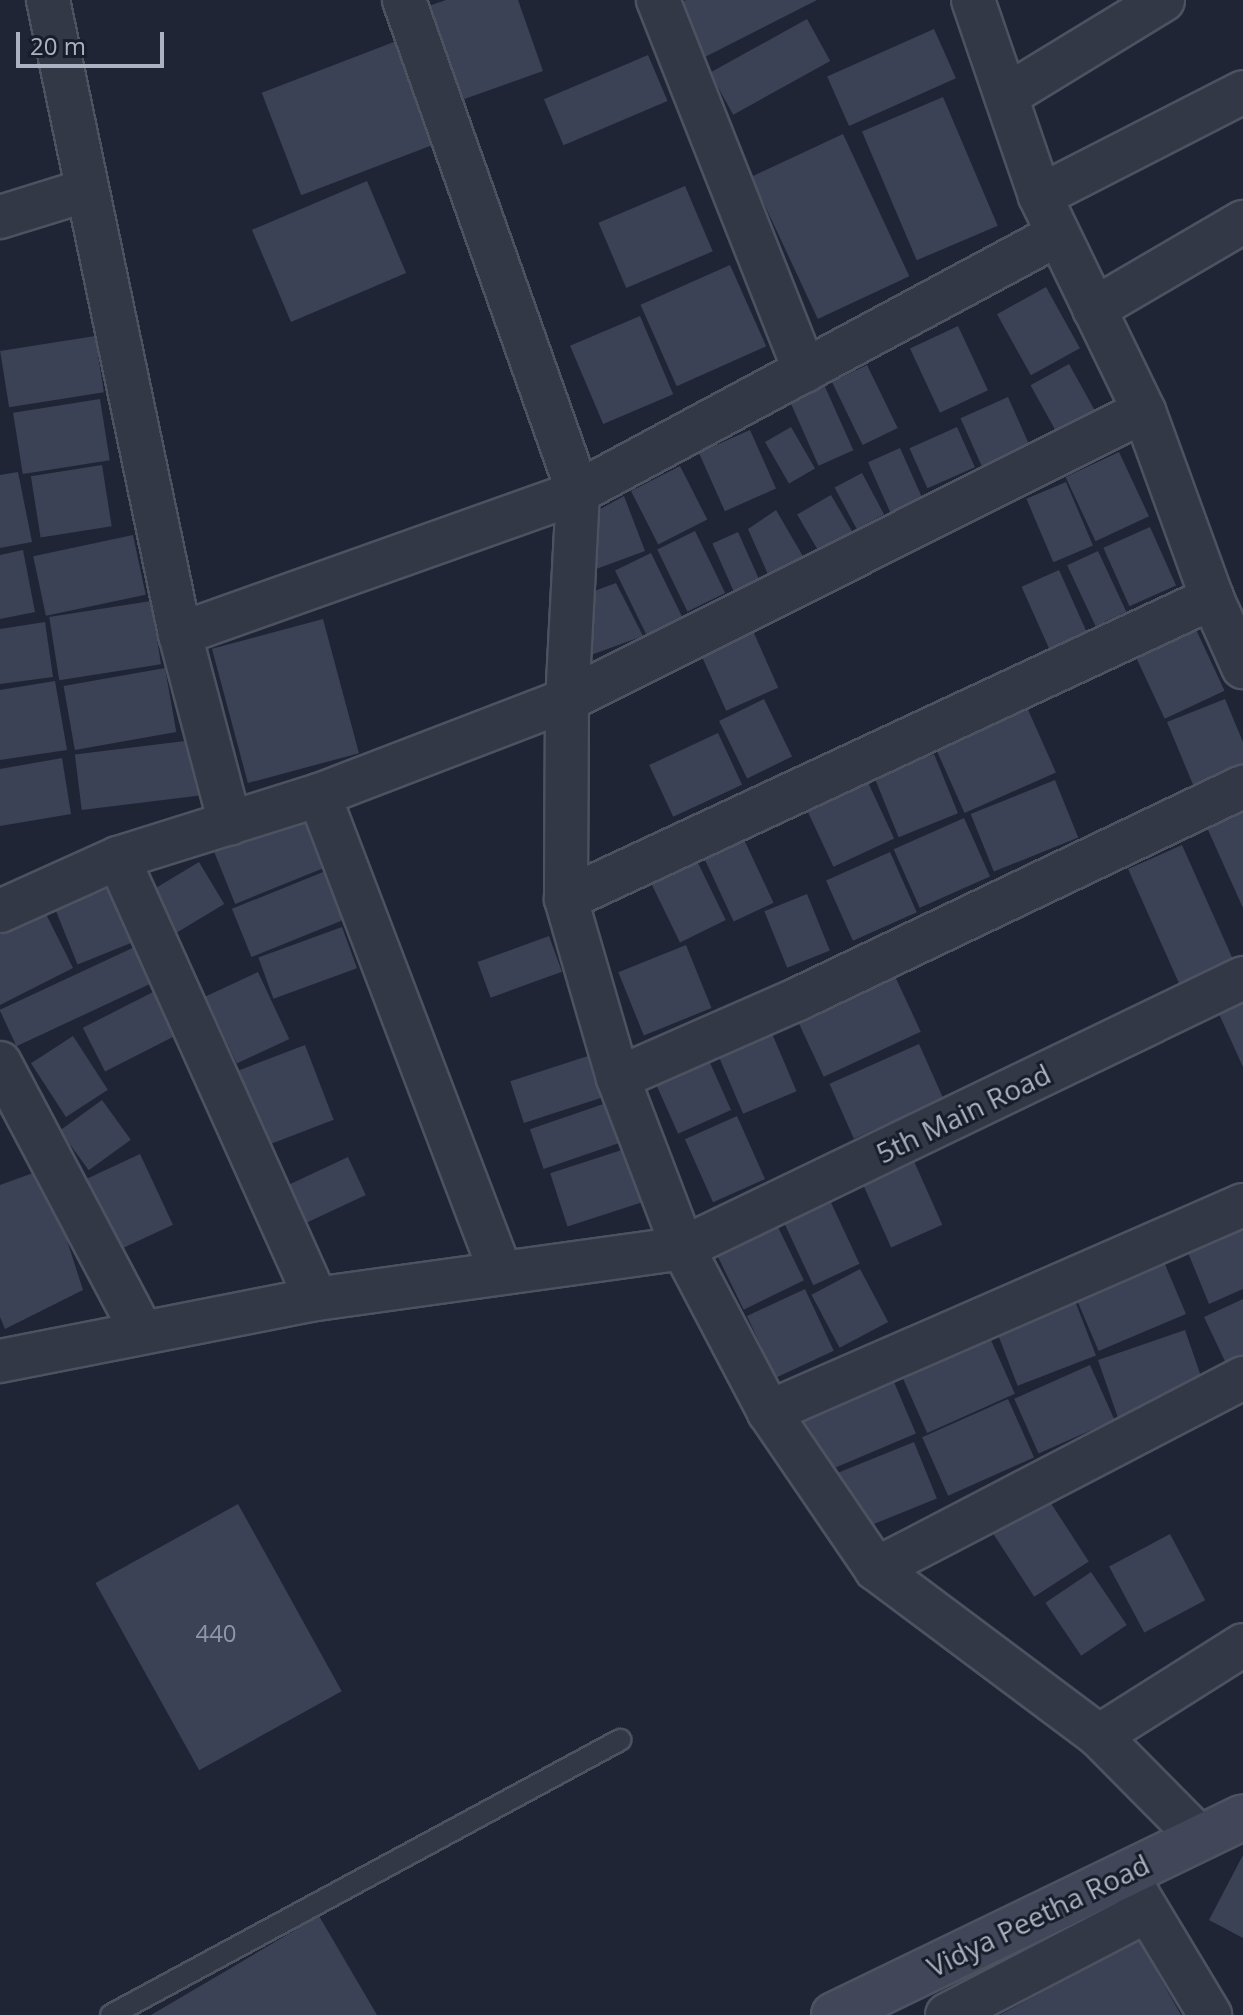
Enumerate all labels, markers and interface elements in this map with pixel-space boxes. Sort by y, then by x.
scale bar [20,16,168,66]
text: 20 m [30,29,86,62]
street label: 5th Main Road [870,1056,1056,1170]
house number: 440 [195,1619,237,1647]
street label: Vidya Peetha Road [922,1847,1154,1983]

